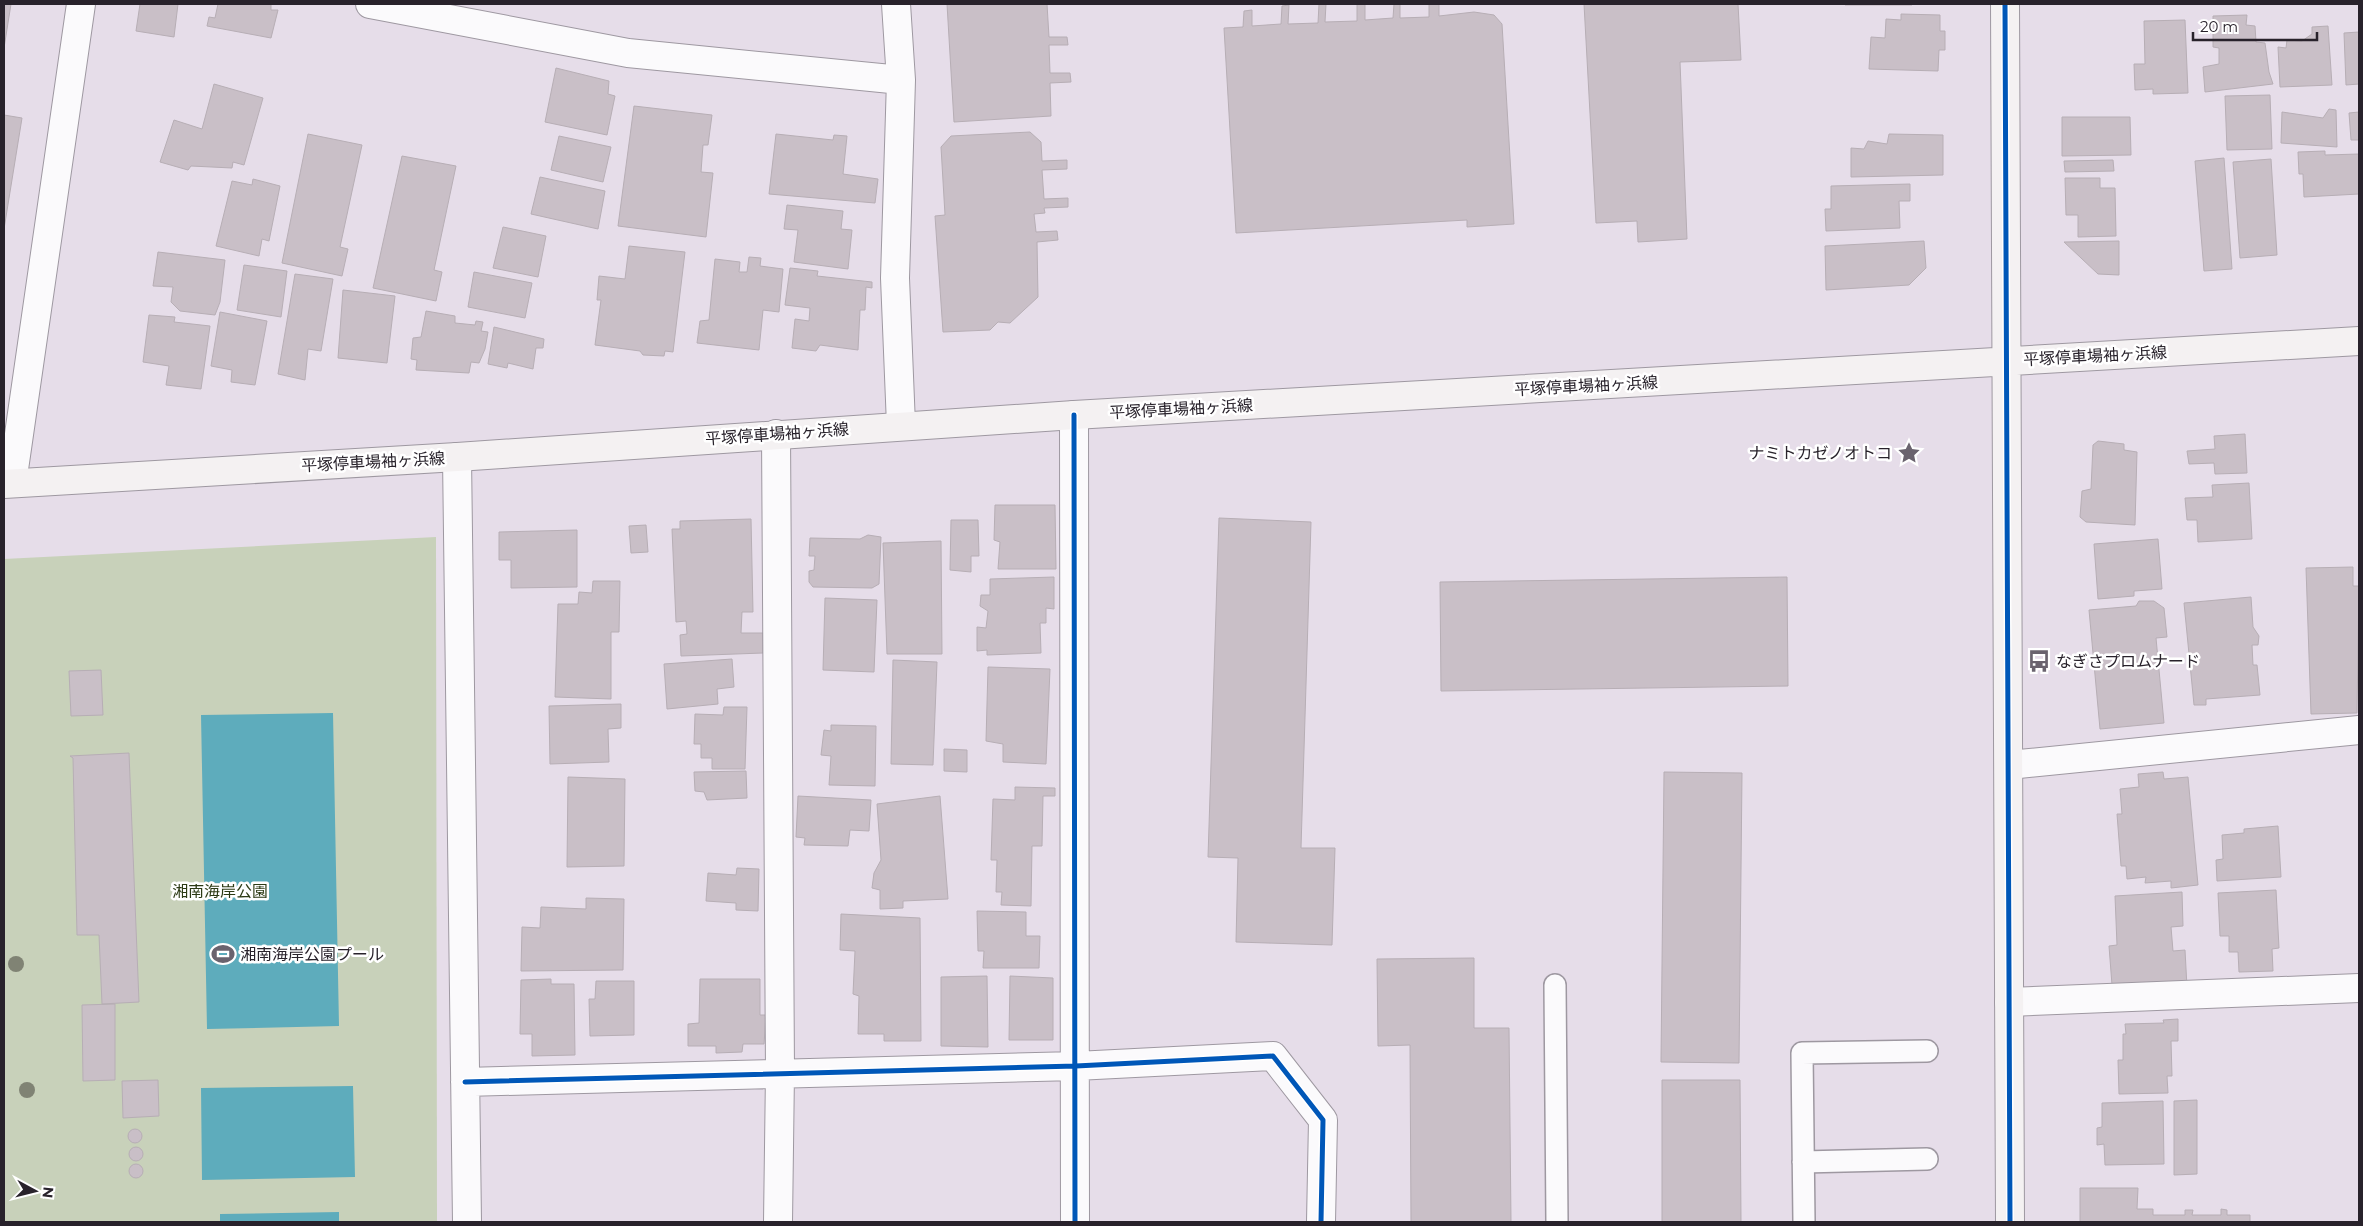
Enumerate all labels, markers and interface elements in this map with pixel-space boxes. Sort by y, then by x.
scale bar [2193,10,2317,42]
text: 20 m [2200,17,2238,36]
street label: 平塚停車場袖ヶ浜線 [2023,343,2167,369]
street label: 平塚停車場袖ヶ浜線 [1514,373,1658,399]
street label: 平塚停車場袖ヶ浜線 [1109,396,1253,422]
street label: 平塚停車場袖ヶ浜線 [705,420,849,448]
place icon: ナミトカゼノオトコ [1896,440,1922,466]
place label: ナミトカゼノオトコ [1748,444,1892,463]
street label: 平塚停車場袖ヶ浜線 [301,449,445,475]
bus stop icon: なぎさプロムナード [2026,648,2052,674]
place label: なぎさプロムナード [2056,652,2200,671]
park label: 湘南海岸公園 [172,882,268,901]
sports icon: 湘南海岸公園プール [210,941,236,967]
place label: 湘南海岸公園プール [240,945,384,964]
north arrow [10,1166,60,1216]
text: N [38,1186,58,1199]

